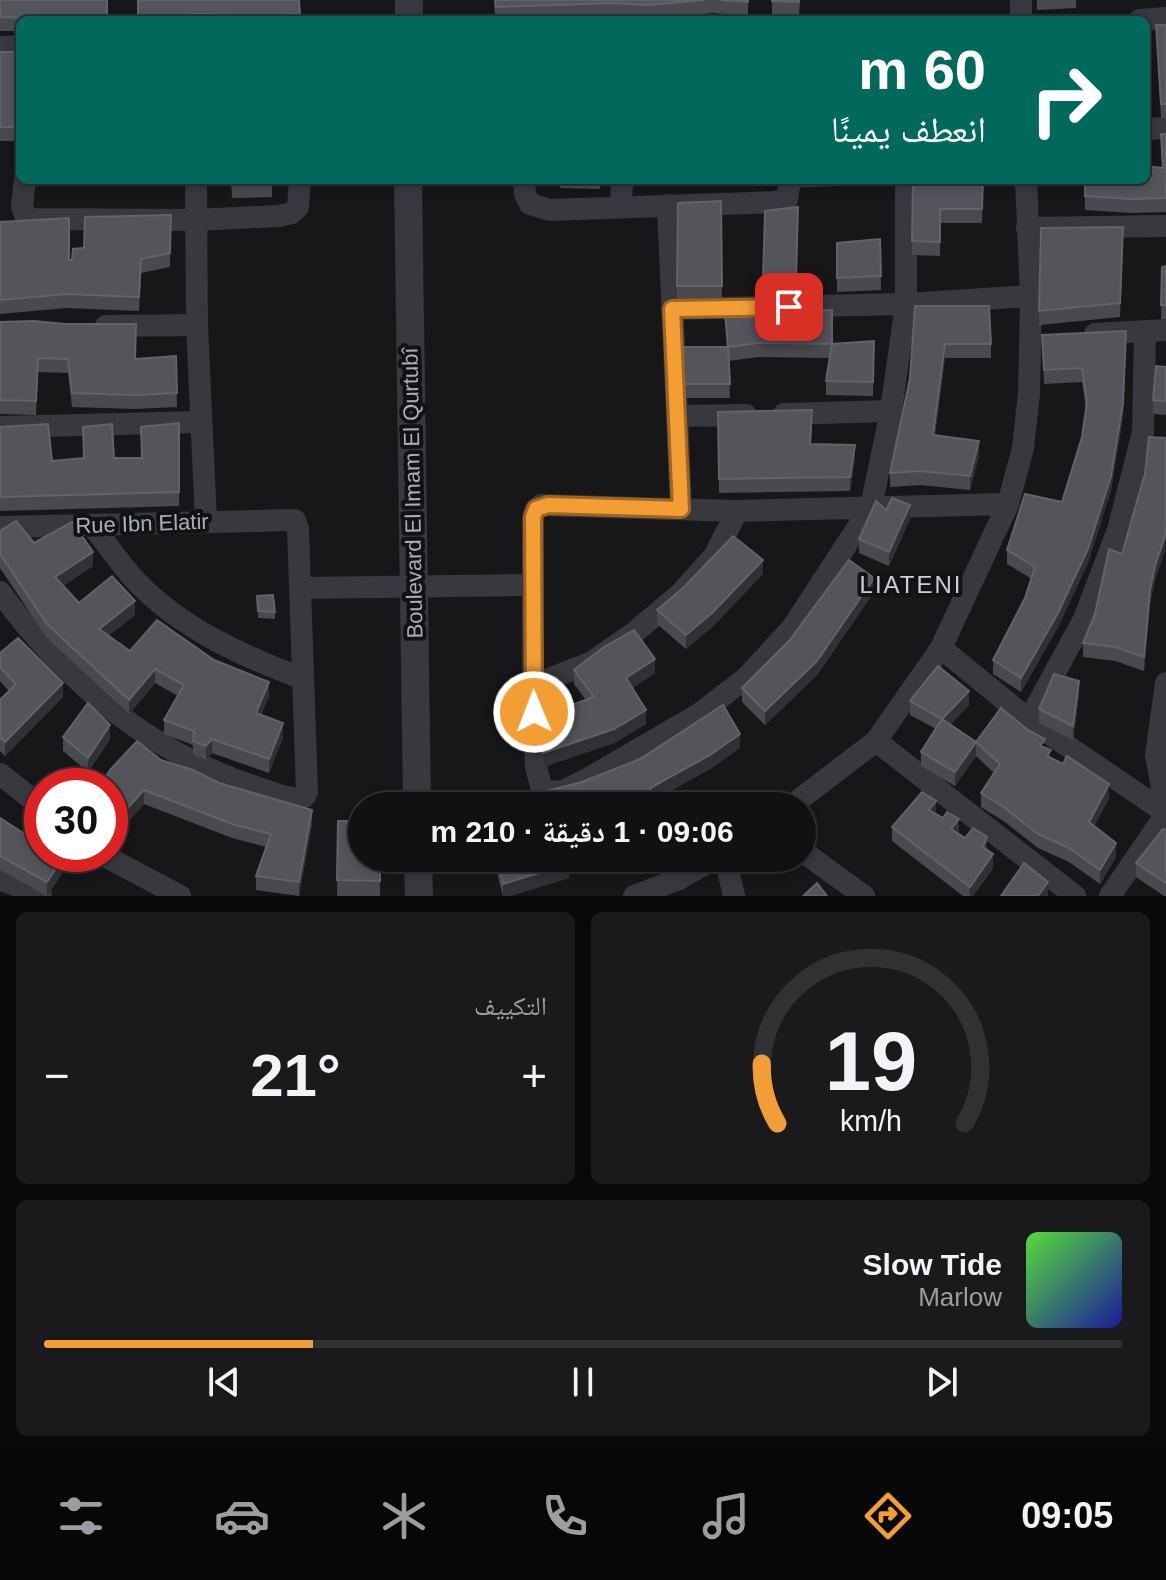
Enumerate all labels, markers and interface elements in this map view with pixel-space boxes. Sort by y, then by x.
text: 60 m [858,38,986,101]
icon: right [1014,48,1118,152]
text: انعطف يمينًا [831,109,986,150]
pin [755,273,823,341]
icon: arrive [767,285,811,329]
street label: Boulevard El Imam El Qurtubî [397,346,428,639]
street label: Rue Ibn Elatir [75,509,209,538]
district label: LIATENI [860,571,962,598]
position arrow [492,670,576,754]
speed limit sign: 30 [24,768,128,872]
text: 09:06 · 1 دقيقة · 210 m [430,815,734,848]
text: التكييف [474,991,547,1021]
text: 19 [824,1015,917,1108]
text: 21° [250,1042,341,1109]
text: − [44,1051,70,1100]
text: + [521,1051,547,1100]
text: km/h [840,1105,901,1137]
text: Slow Tide [863,1248,1002,1281]
text: Marlow [918,1282,1002,1312]
icon: previous [202,1360,246,1404]
icon: pause [561,1360,605,1404]
icon: next [920,1360,964,1404]
icon: filters [53,1488,109,1544]
icon: car [214,1488,270,1544]
icon: climate [376,1488,432,1544]
icon: phone [537,1488,593,1544]
icon: music [698,1488,754,1544]
icon: directions [860,1488,916,1544]
text: 09:05 [1021,1495,1113,1536]

